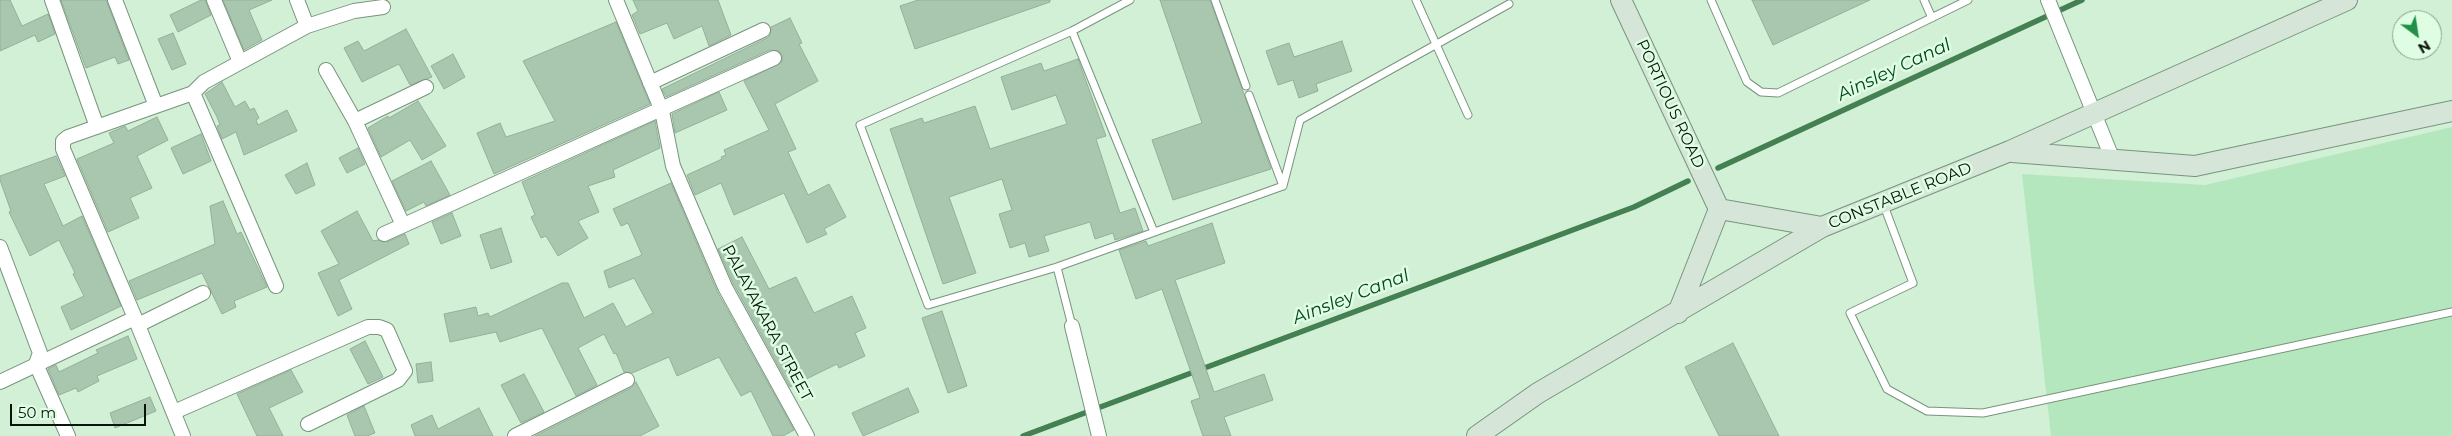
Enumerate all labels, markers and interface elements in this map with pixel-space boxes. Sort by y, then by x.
north arrow [2392,10,2442,60]
water label: Ainsley Canal [1834,34,1954,106]
text: N [2415,36,2434,58]
street label: PORTIOUS ROAD [1632,37,1708,171]
street label: CONSTABLE ROAD [1826,158,1974,234]
street label: PALAYAKARA STREET [718,242,816,404]
water label: Ainsley Canal [1290,265,1412,329]
scale bar [12,394,149,426]
text: 50 m [18,403,56,422]

